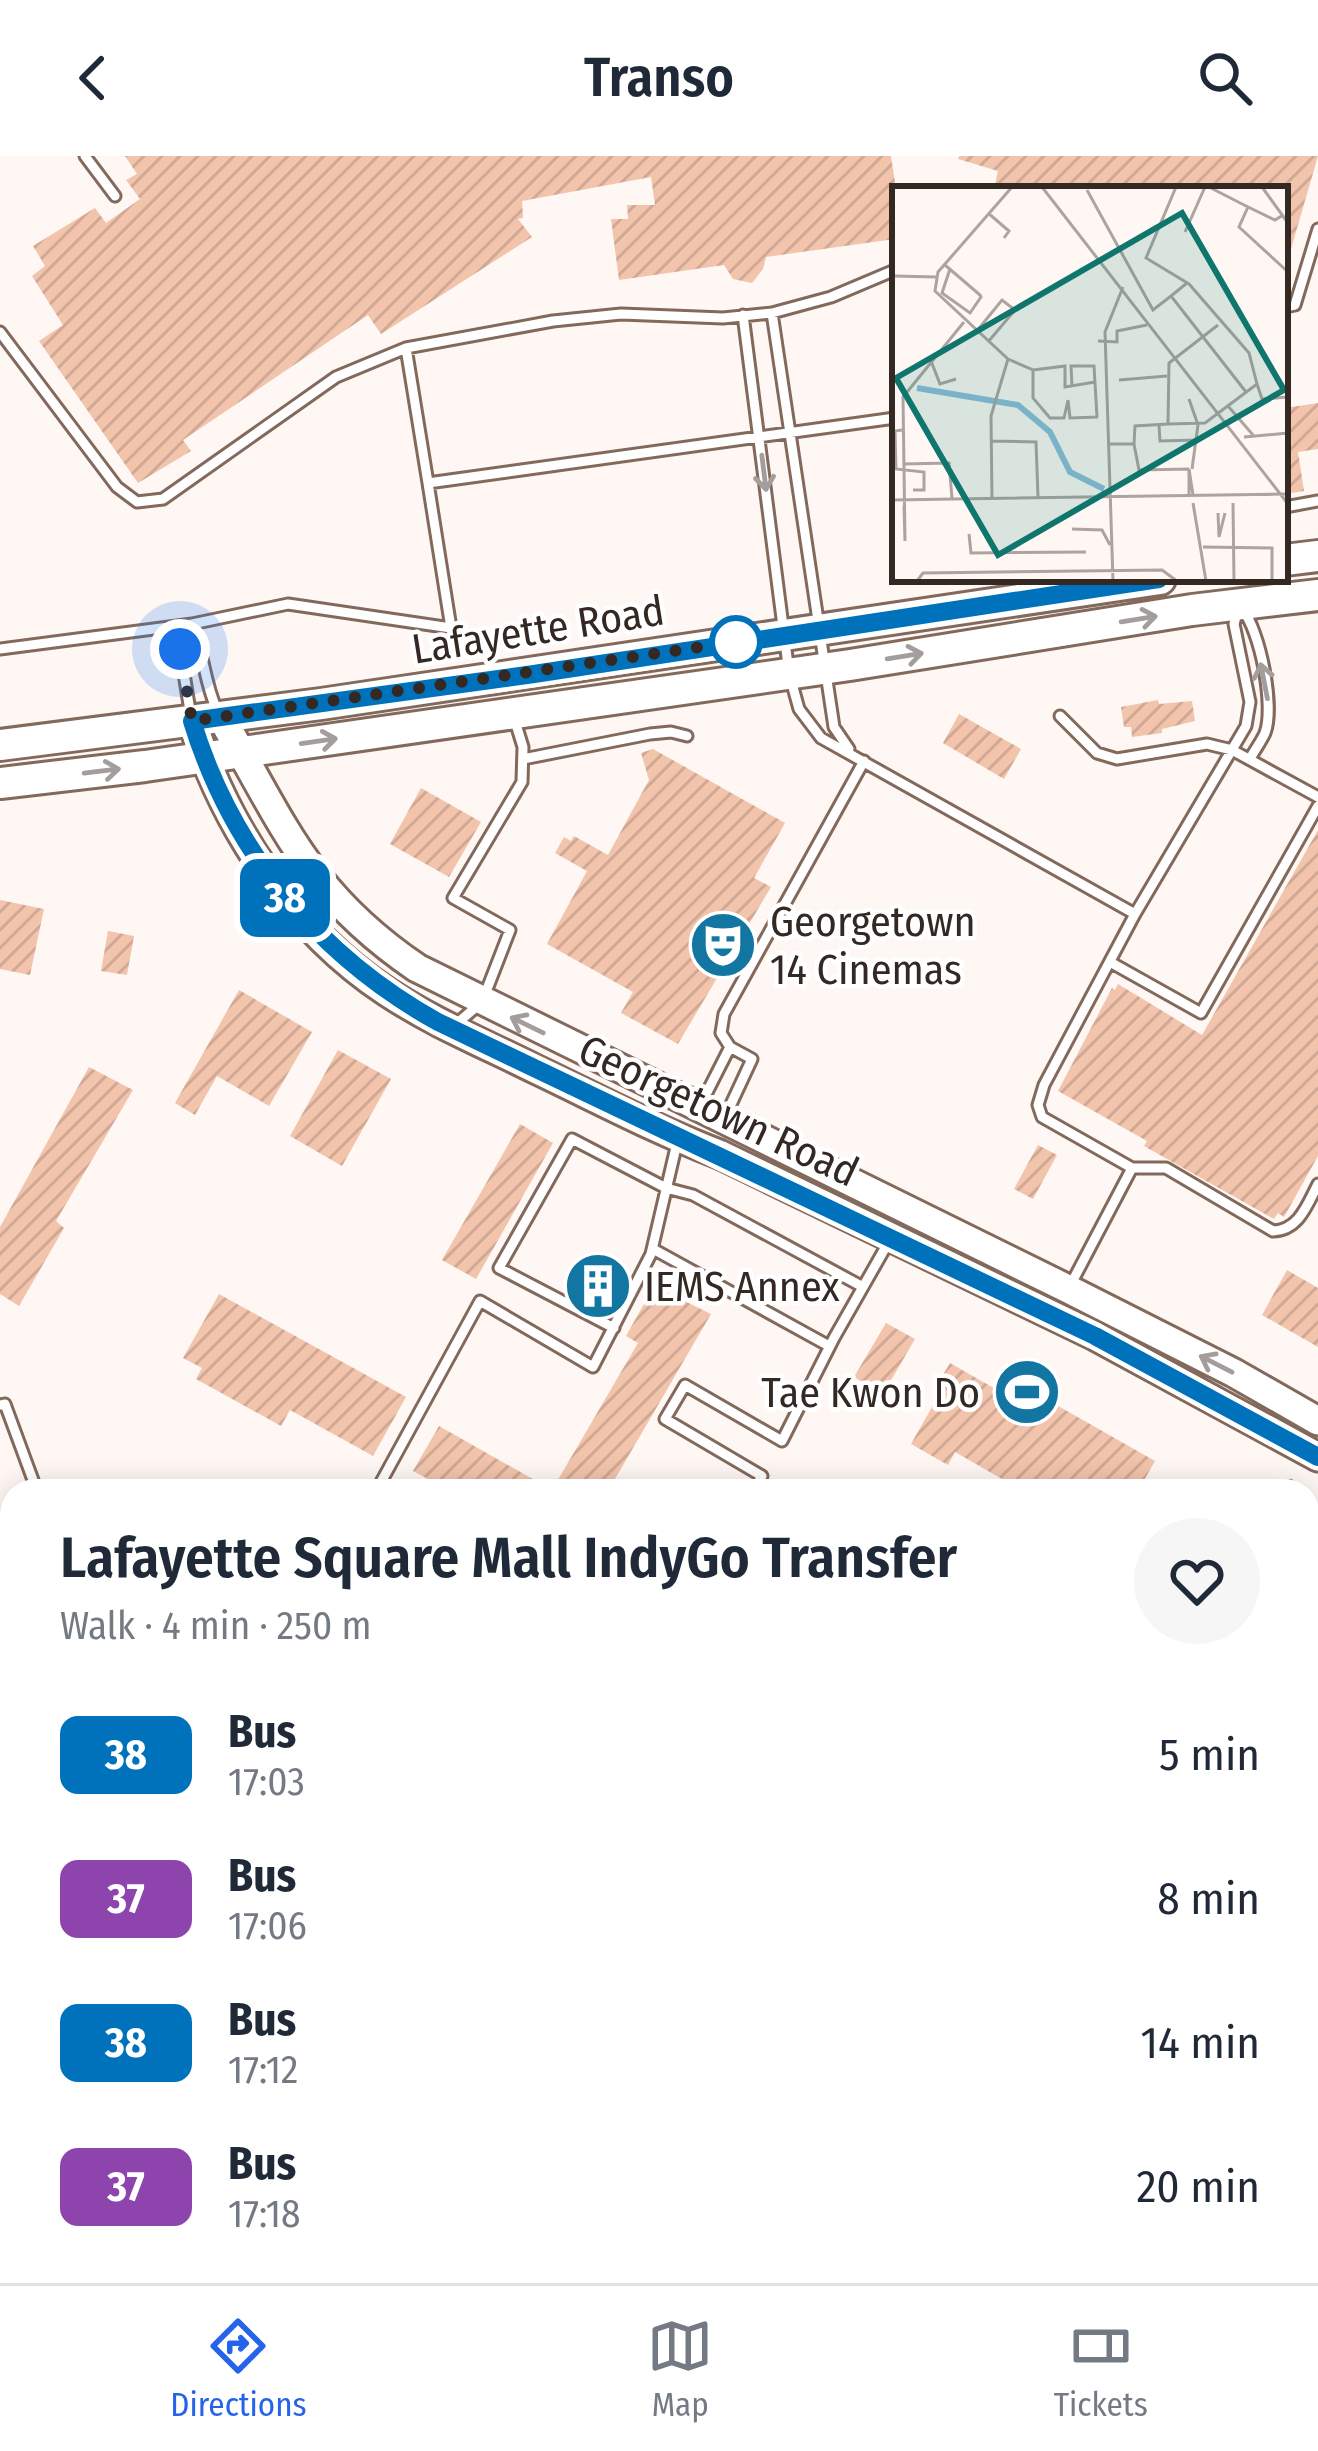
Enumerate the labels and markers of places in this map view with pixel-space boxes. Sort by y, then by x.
unlabelled marker [711,617,761,667]
place label: Georgetown 14 Cinemas [770,897,976,995]
theatre icon: Georgetown 14 Cinemas [688,910,758,980]
building icon: IEMS Annex [563,1251,633,1321]
place label: IEMS Annex [644,1262,840,1312]
sports icon: Tae Kwon Do [992,1357,1062,1427]
place label: Tae Kwon Do [761,1368,980,1418]

